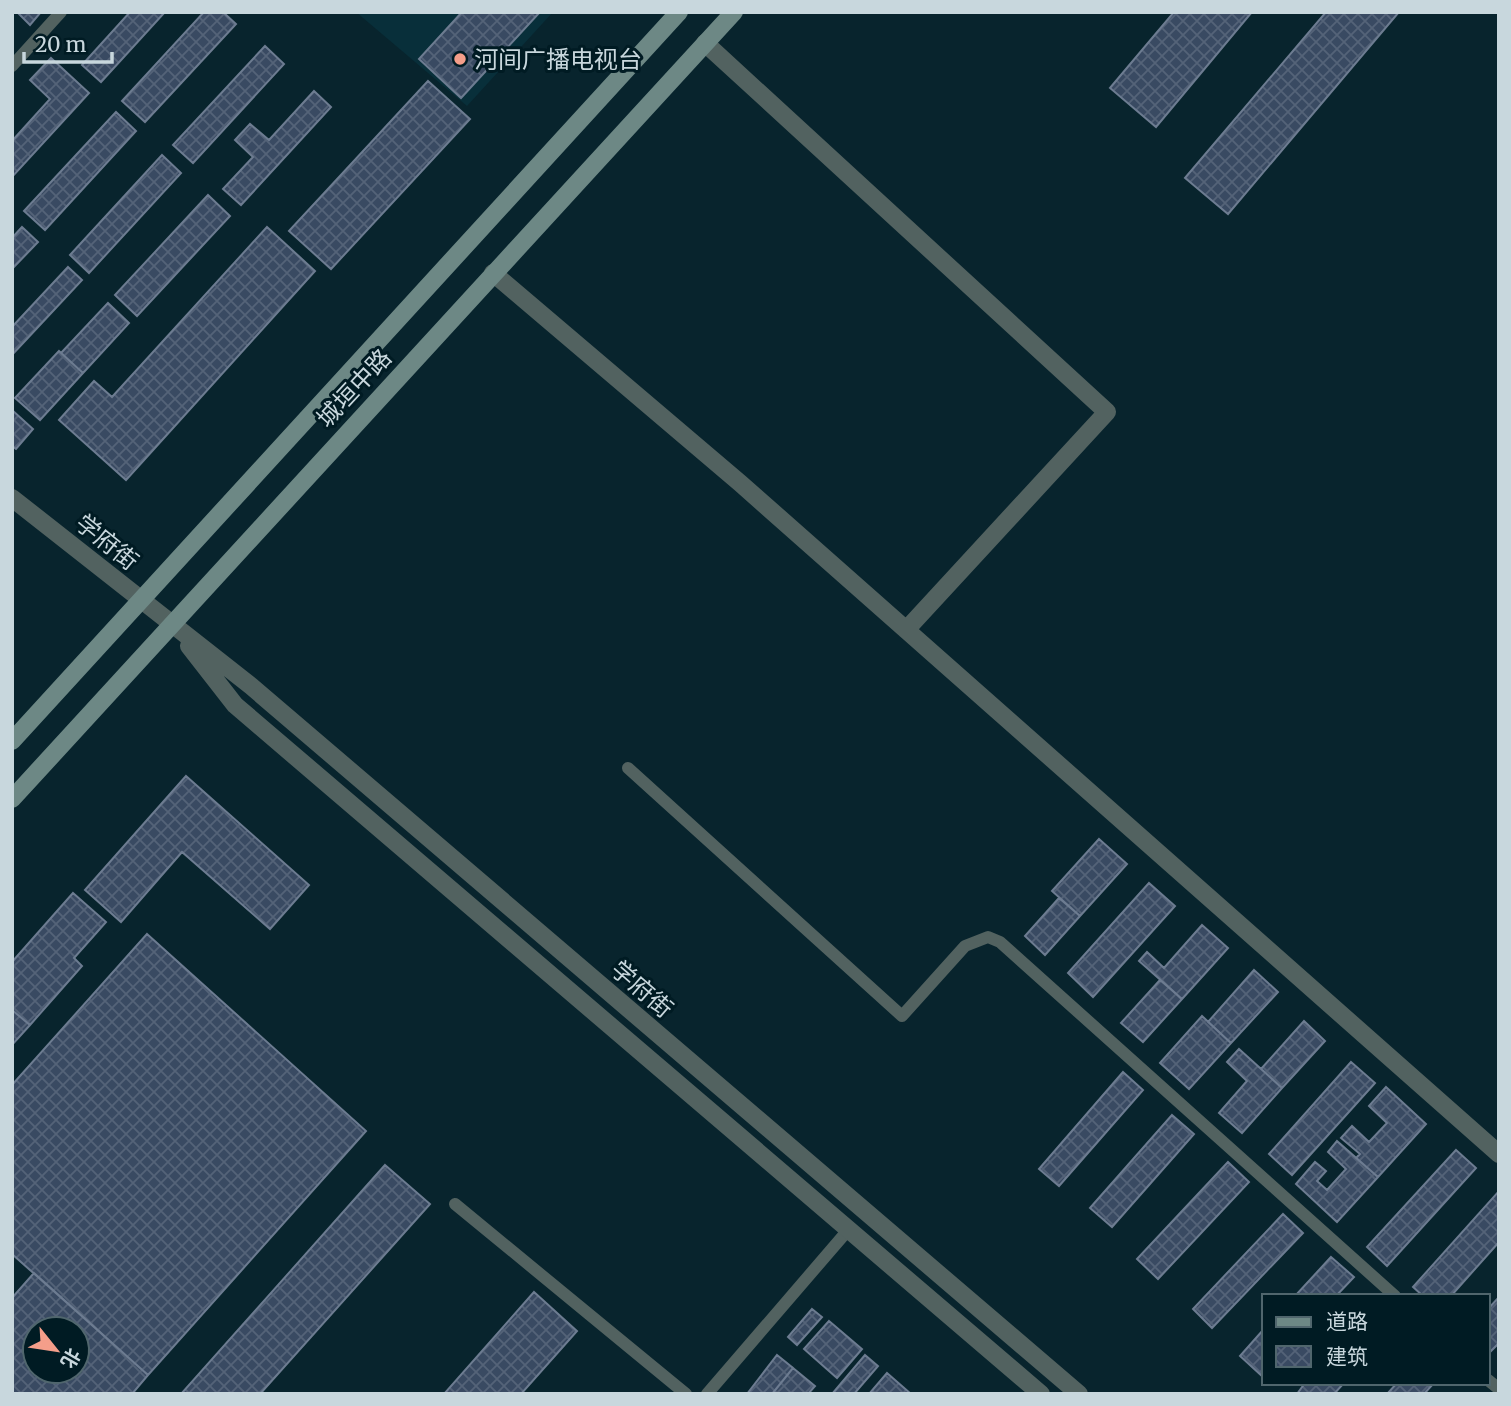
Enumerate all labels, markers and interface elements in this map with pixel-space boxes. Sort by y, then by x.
scale bar [24,21,112,65]
text: 20 m [35,31,87,58]
place label: 河间广播电视台 [474,44,642,75]
marker: 河间广播电视台 [452,51,468,67]
street label: 城垣中路 [310,342,398,434]
street label: 学府街 [69,507,145,577]
street label: 学府街 [605,954,679,1024]
legend [1262,1294,1490,1385]
text: 道路 [1326,1308,1368,1335]
north arrow [21,1315,91,1385]
text: 建筑 [1326,1343,1368,1370]
text: 北 [56,1344,86,1373]

